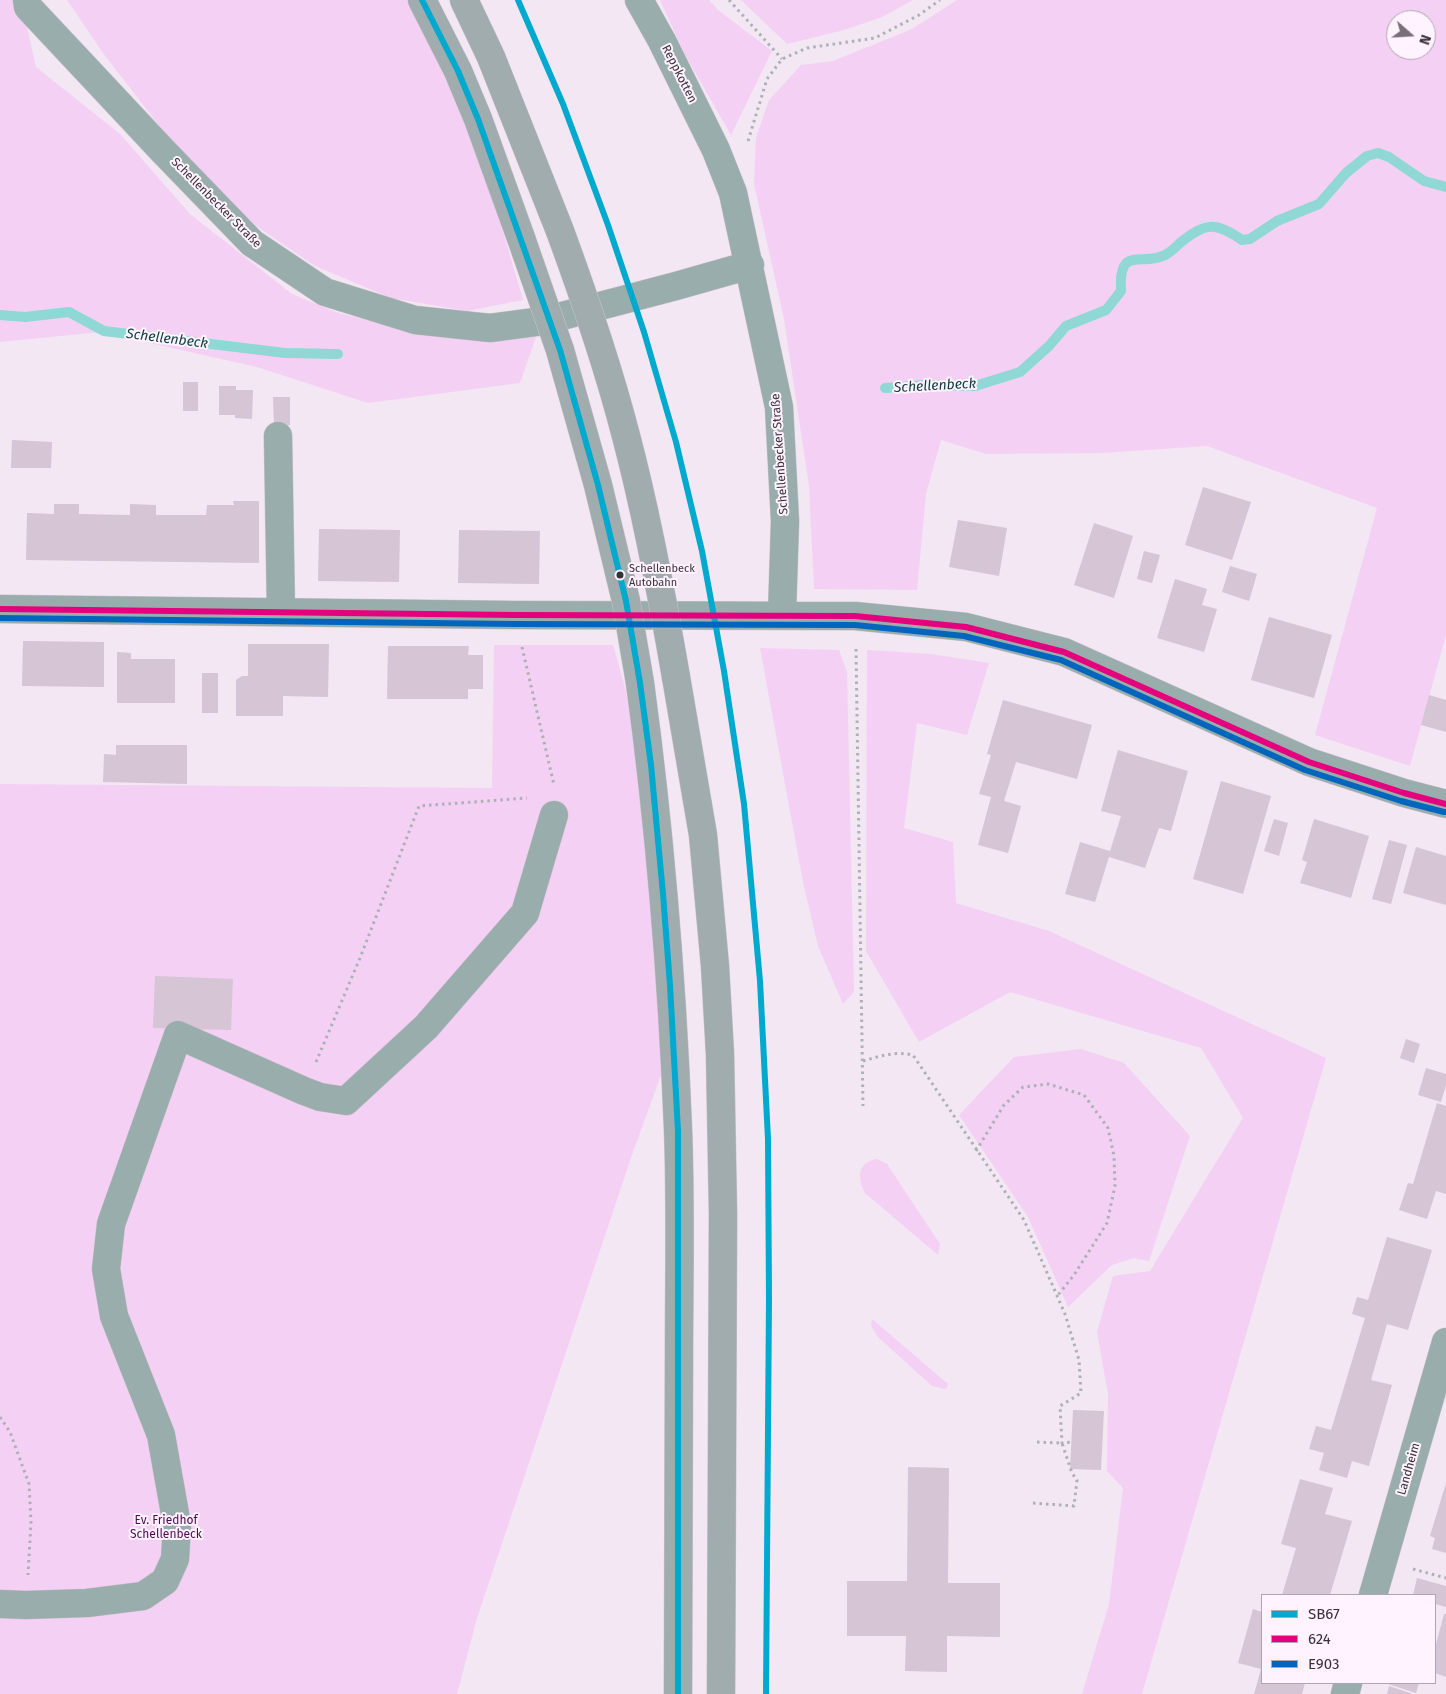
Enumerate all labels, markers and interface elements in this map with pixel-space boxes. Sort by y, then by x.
north arrow [1386,10,1436,60]
text: N [1415,33,1434,47]
street label: Reppkotten [658,43,700,105]
street label: Schellenbecker Straße [168,155,264,251]
water label: Schellenbeck [125,326,209,352]
water label: Schellenbeck [893,375,977,397]
street label: Schellenbecker Straße [769,393,791,515]
place label: Schellenbeck Autobahn [629,562,695,588]
marker: Schellenbeck Autobahn [615,570,625,580]
street label: Landheim [1395,1441,1423,1497]
park label: Ev. Friedhof Schellenbeck [130,1514,202,1542]
legend [1261,1594,1436,1684]
text: SB67 [1308,1605,1340,1623]
text: 624 [1308,1630,1331,1648]
text: E903 [1308,1655,1339,1673]

